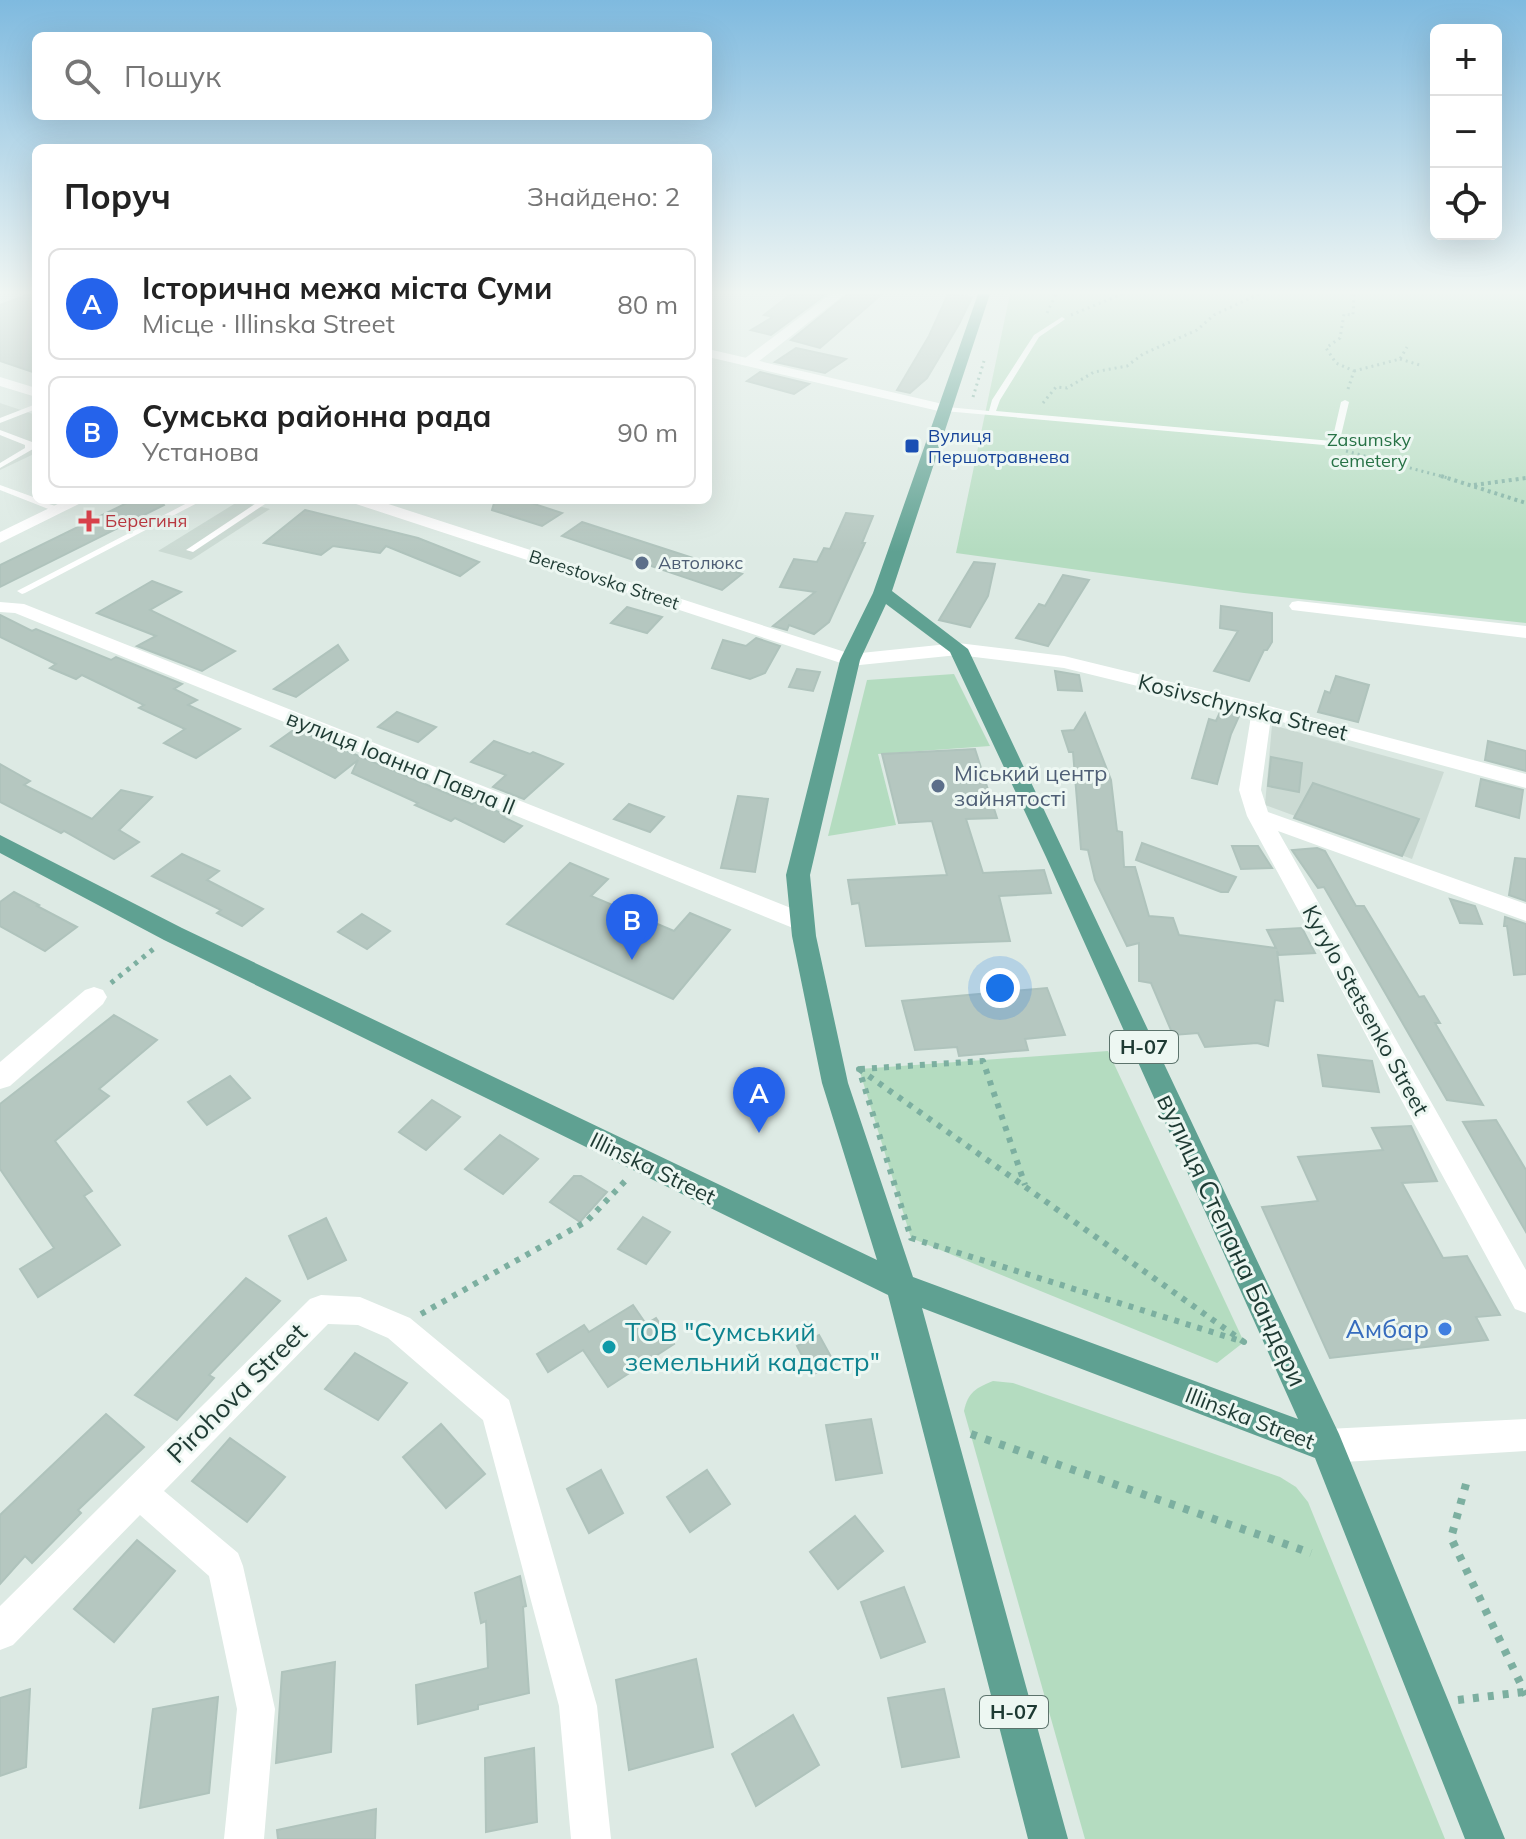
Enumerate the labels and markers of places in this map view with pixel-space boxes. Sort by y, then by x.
place label: Вулиця Першотравнева [928,424,1070,468]
marker: Вулиця Першотравнева [903,437,921,455]
place label: Берегиня [105,509,187,532]
marker: Берегиня [80,512,98,530]
place label: Автолюкс [658,551,743,574]
marker: Автолюкс [633,554,651,572]
place label: Міський центр зайнятості [954,759,1108,812]
marker: Міський центр зайнятості [929,777,947,795]
pin: B [606,894,658,960]
pin: A [733,1067,785,1133]
place label: Амбар [1346,1312,1429,1345]
place label: ТОВ "Сумський земельний кадастр" [625,1315,880,1378]
marker: Амбар [1436,1320,1454,1338]
marker: ТОВ "Сумський земельний кадастр" [600,1338,618,1356]

